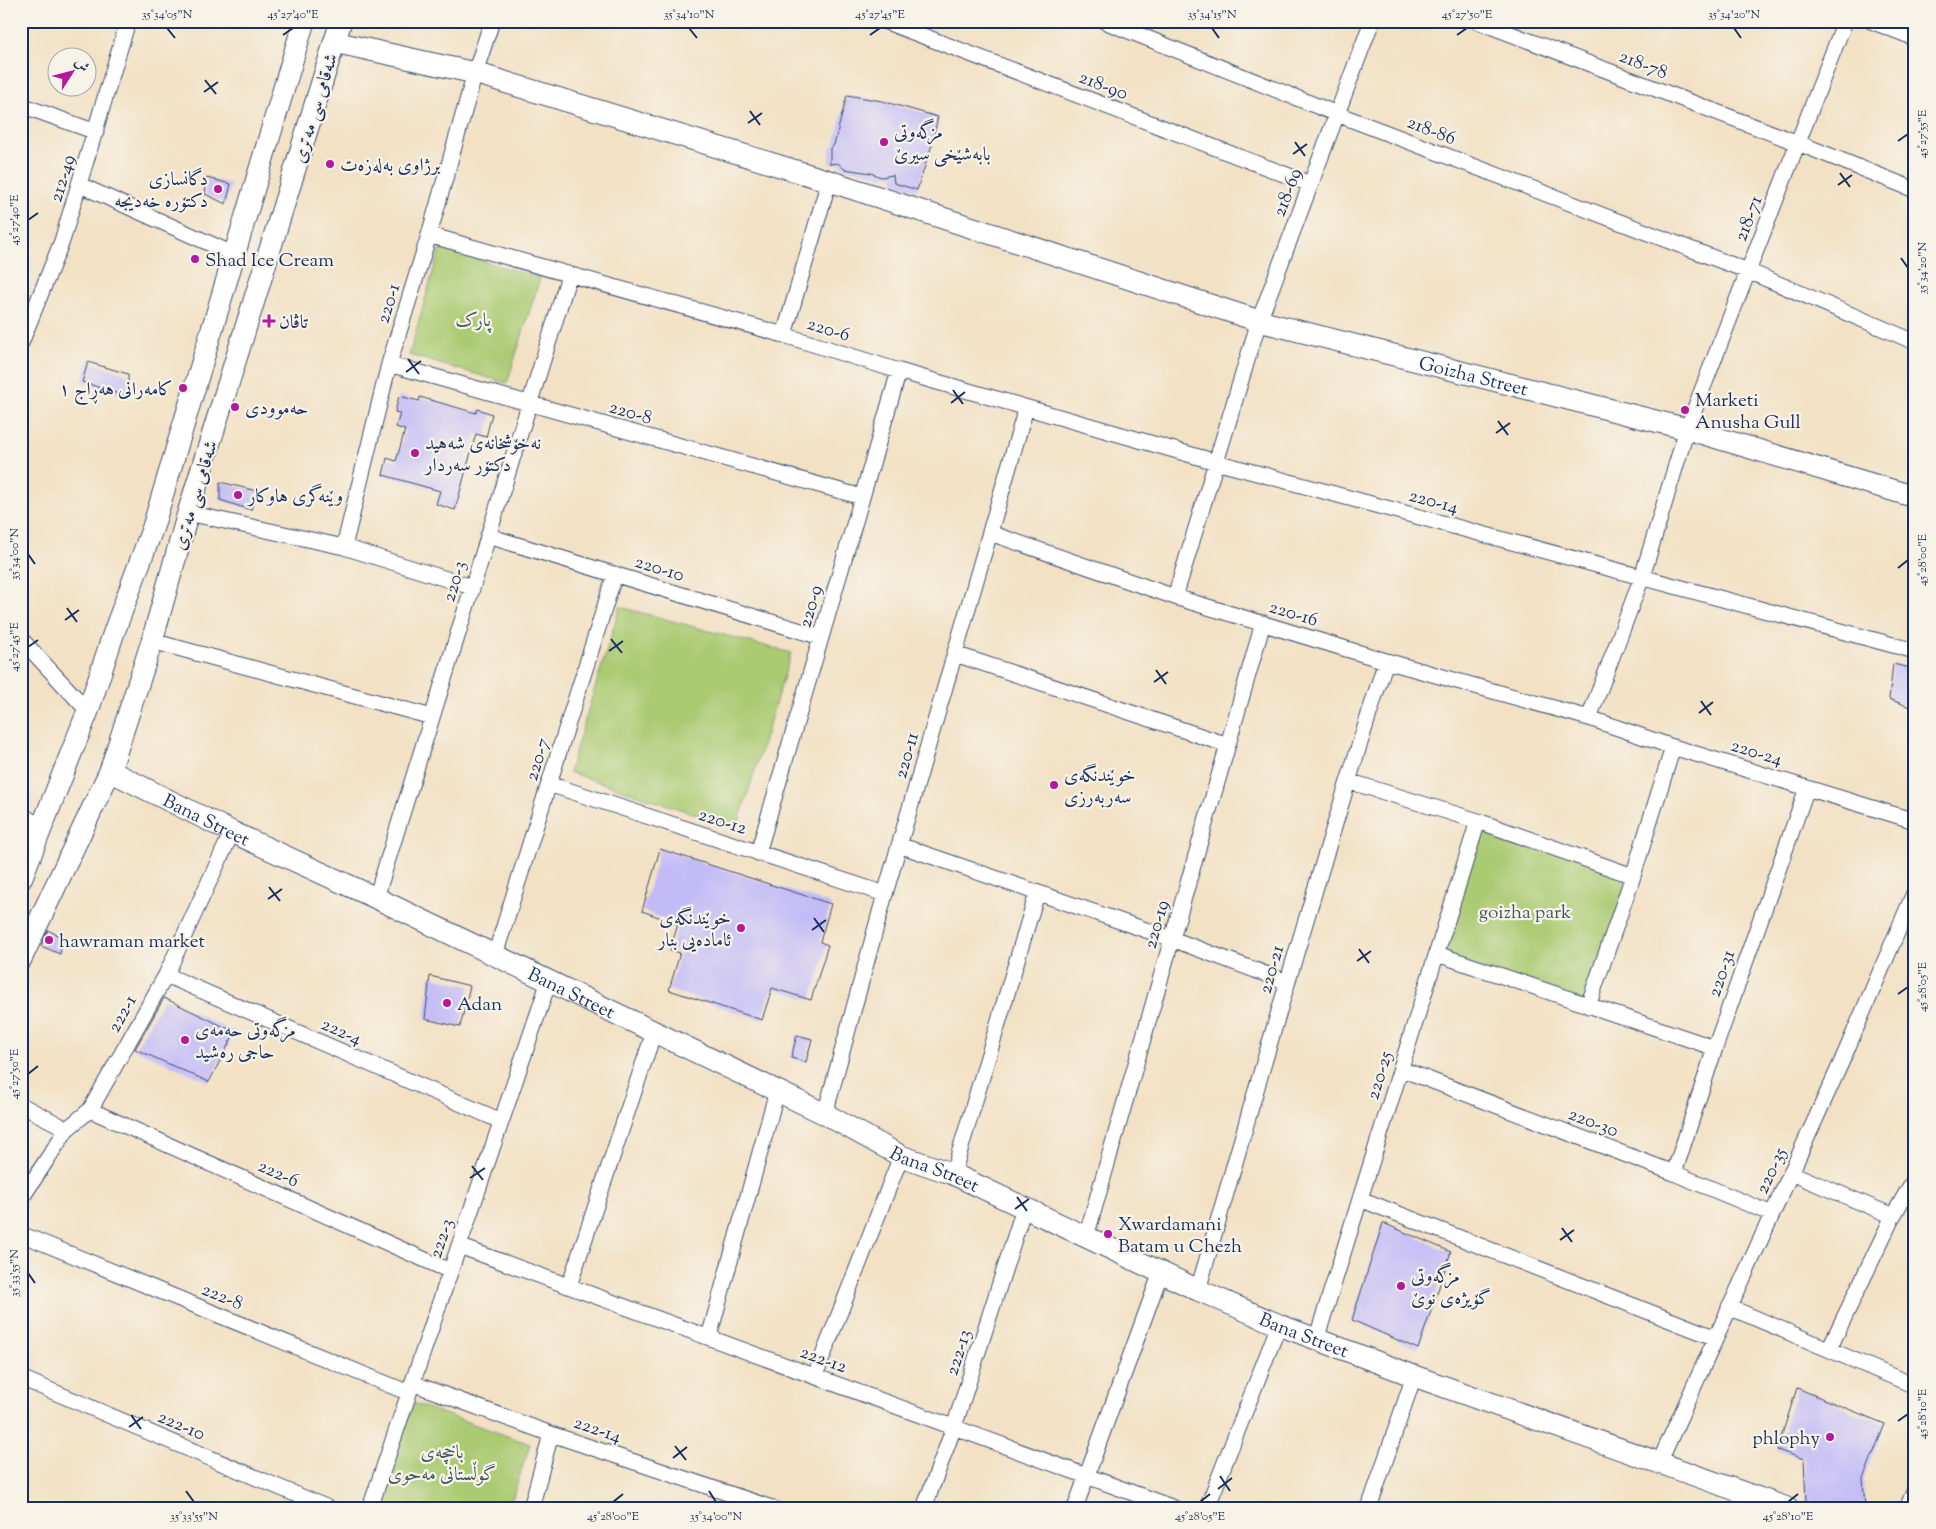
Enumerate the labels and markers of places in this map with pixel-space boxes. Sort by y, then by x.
place label: مزگه‌وتی بابەشێخی سیرێ [894,118,991,169]
marker: مزگه‌وتی بابەشێخی سیرێ [878,136,890,148]
place label: برژاوی بەلەزەت [340,153,441,180]
marker: برژاوی بەلەزەت [324,158,336,170]
place label: دگانسازی دکتۆرە خەدیجە [114,167,208,216]
marker: دگانسازی دکتۆرە خەدیجە [212,183,224,195]
place label: Shad Ice Cream [205,248,334,275]
marker: Shad Ice Cream [189,253,201,265]
place label: تاڤان [279,310,308,337]
marker: تاڤان [263,315,275,327]
place label: کامەرانی هەڕاج ۱ [59,377,173,406]
marker: کامەرانی هەڕاج ۱ [177,382,189,394]
place label: Marketi Anusha Gull [1695,388,1801,437]
place label: حەموودی [245,396,308,423]
marker: حەموودی [229,401,241,413]
marker: Marketi Anusha Gull [1679,404,1691,416]
place label: نەخۆشخانەی شەهید دکتۆر سەردار [423,431,541,480]
marker: نەخۆشخانەی شەهید دکتۆر سەردار [409,447,421,459]
place label: وێنەگری هاوکار [246,483,343,511]
marker: وێنەگری هاوکار [232,489,244,501]
place label: خوێندنگەی سەربەرزی [1064,763,1136,812]
marker: خوێندنگەی سەربەرزی [1048,779,1060,791]
place label: خوێندنگەی ئامادەیی بنار [656,906,731,955]
marker: خوێندنگەی ئامادەیی بنار [735,922,747,934]
place label: hawraman market [59,929,205,956]
marker: hawraman market [43,934,55,946]
place label: Adan [457,992,502,1019]
marker: Adan [441,997,453,1009]
place label: مزگەوتی حەمەی حاجی رەشید [195,1016,296,1067]
marker: مزگەوتی حەمەی حاجی رەشید [179,1034,191,1046]
place label: Xwardamani Batam u Chezh [1118,1212,1242,1261]
marker: Xwardamani Batam u Chezh [1102,1228,1114,1240]
place label: مزگەوتی گۆیژەی نوێ [1411,1262,1491,1313]
marker: مزگەوتی گۆیژەی نوێ [1395,1280,1407,1292]
place label: phlophy [1752,1426,1821,1453]
marker: phlophy [1824,1431,1836,1443]

